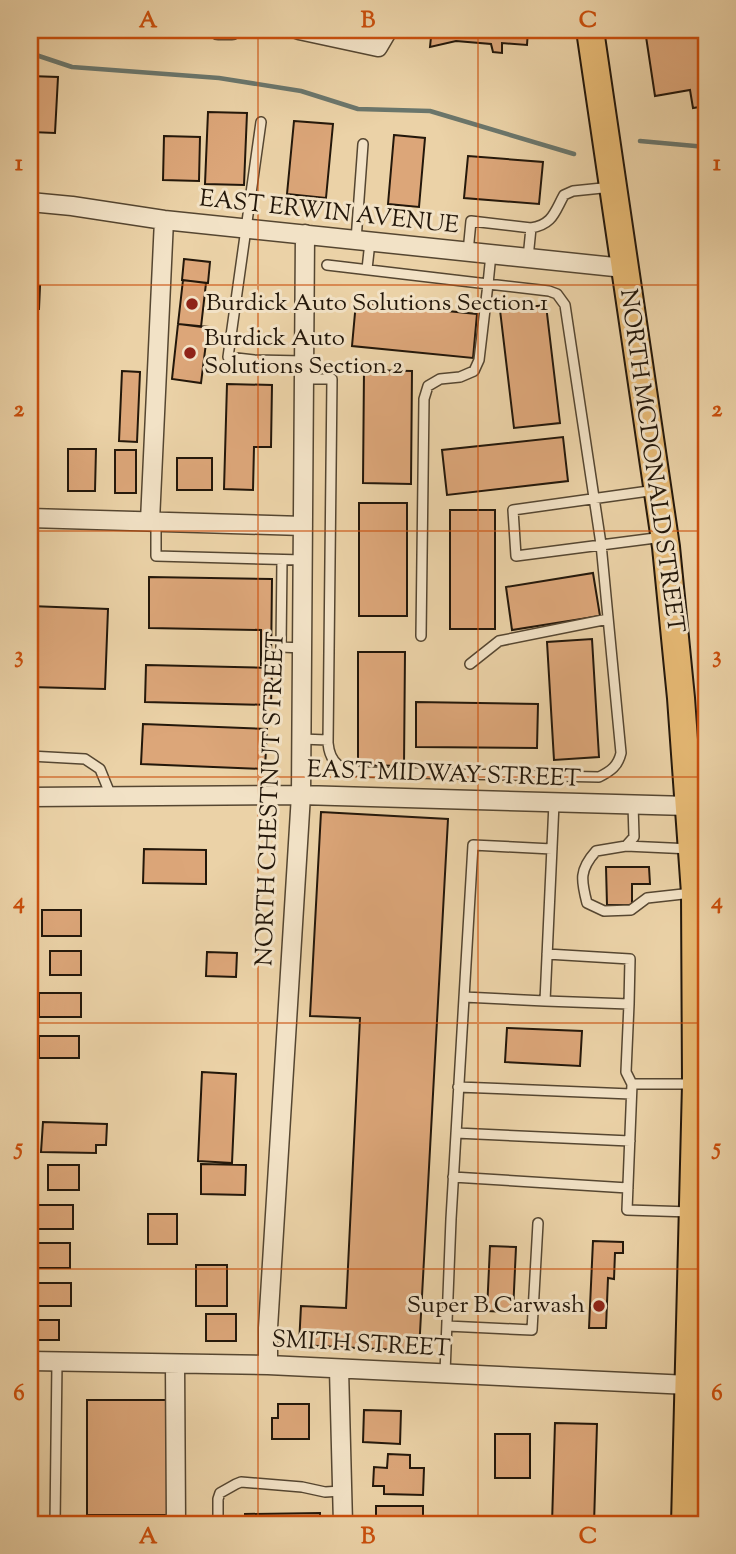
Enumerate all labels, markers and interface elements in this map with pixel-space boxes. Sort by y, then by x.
text: A [139,5,158,38]
text: B [361,5,376,38]
text: C [579,5,597,38]
text: 1 [15,148,23,181]
text: 1 [713,148,721,181]
street label: EAST ERWIN AVENUE [198,182,461,244]
place label: Burdick Auto Solutions Section 1 [206,287,548,321]
street label: NORTH MCDONALD STREET [610,287,692,635]
marker: Burdick Auto Solutions Section 1 [184,296,200,312]
place label: Burdick Auto Solutions Section 2 [204,322,403,384]
marker: Burdick Auto Solutions Section 2 [182,345,198,361]
text: 2 [14,394,25,427]
text: 2 [712,394,723,427]
street label: NORTH CHESTNUT STREET [248,631,294,967]
text: 3 [14,640,24,673]
text: 3 [712,640,722,673]
street label: EAST MIDWAY STREET [306,753,582,797]
text: 4 [12,886,25,919]
text: 4 [710,886,723,919]
text: 5 [13,1132,23,1165]
text: 5 [711,1132,721,1165]
place label: Super B Carwash [407,1289,585,1323]
marker: Super B Carwash [591,1298,607,1314]
street label: SMITH STREET [271,1323,451,1367]
text: 6 [13,1378,25,1411]
text: 6 [711,1378,723,1411]
text: A [139,1521,158,1554]
text: B [361,1521,376,1554]
text: C [579,1521,597,1554]

